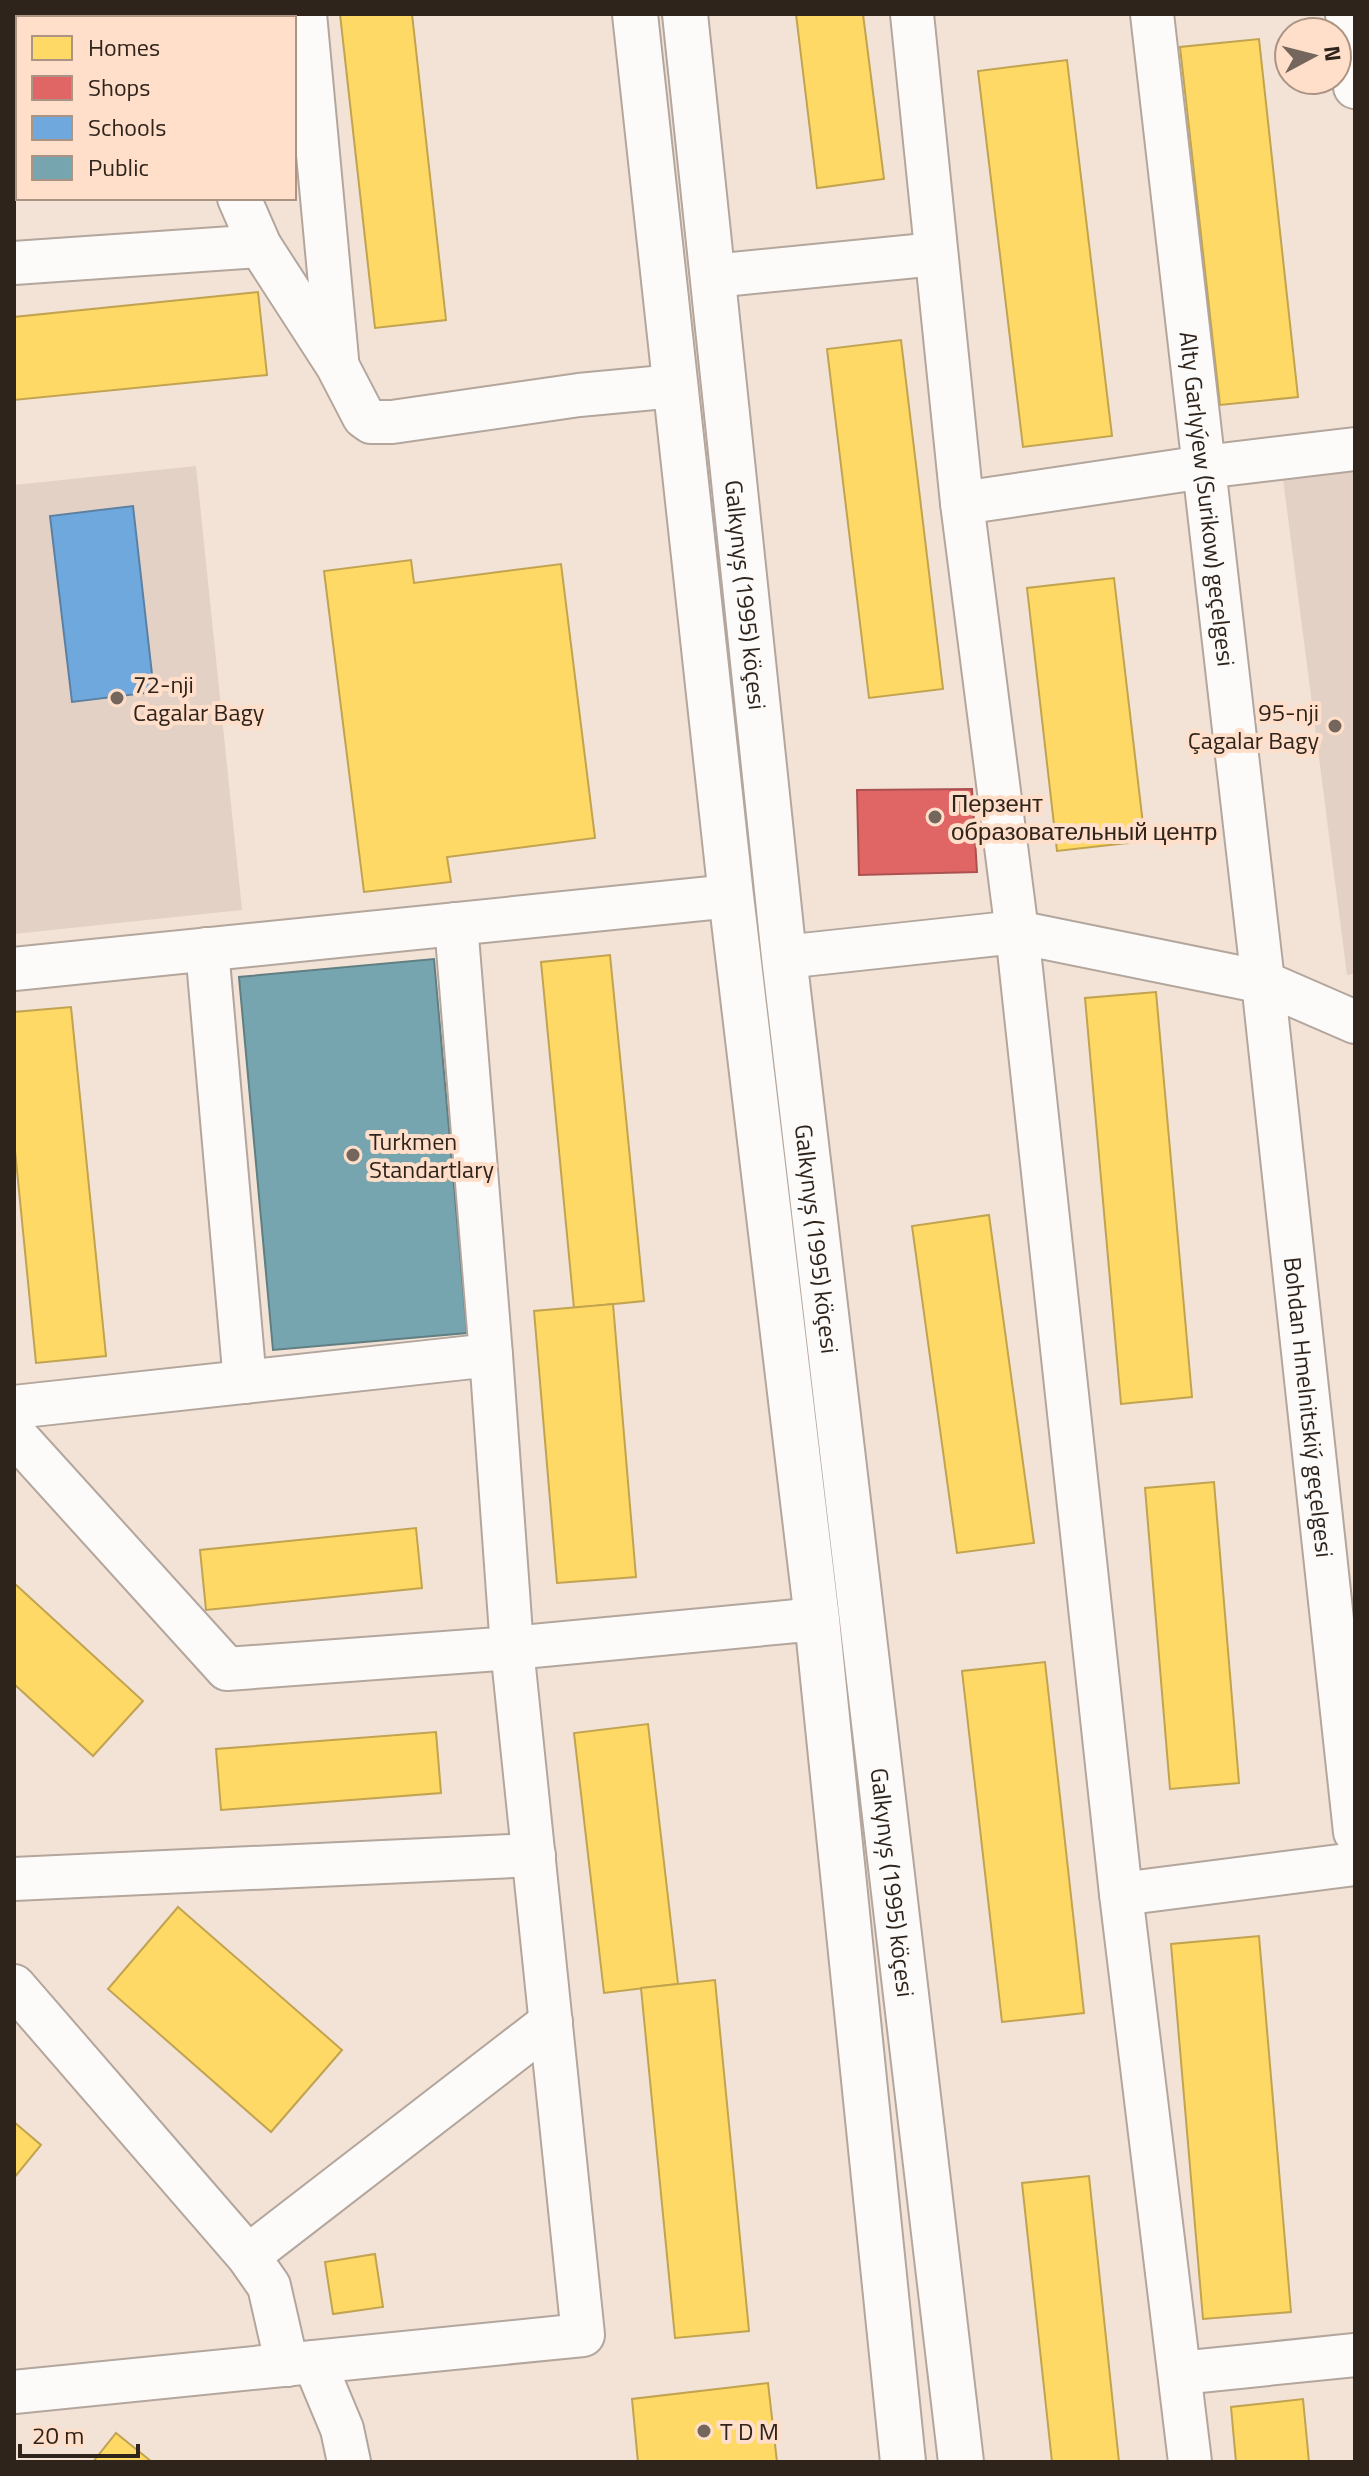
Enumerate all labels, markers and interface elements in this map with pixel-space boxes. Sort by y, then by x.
legend [16,16,296,200]
north arrow [1273,16,1353,96]
text: Homes [88,29,160,65]
text: N [1315,44,1351,63]
text: Shops [88,69,150,105]
text: Schools [88,109,166,145]
text: Public [88,149,149,185]
street label: Alty Garlyýew (Surikow) geçelgesi [1171,329,1245,668]
street label: Galkynyş (1995) köçesi [716,478,776,711]
place label: 72-nji Cagalar Bagy [133,666,265,730]
marker: 72-nji Cagalar Bagy [108,689,126,707]
place label: 95-nji Çagalar Bagy [1188,694,1319,758]
marker: 95-nji Çagalar Bagy [1326,717,1344,735]
place label: Перзент образовательный центр [951,785,1217,849]
marker: Перзент образовательный центр [926,808,944,826]
street label: Galkynyş (1995) köçesi [786,1122,848,1356]
place label: Turkmen Standartlary [369,1123,494,1187]
marker: Turkmen Standartlary [344,1146,362,1164]
street label: Bohdan Hmelnitskiý geçelgesi [1275,1255,1343,1559]
street label: Galkynyş (1995) köçesi [861,1766,924,1999]
scale bar [20,2408,138,2458]
place label: T D M [720,2413,779,2449]
text: 20 m [32,2417,84,2453]
marker: T D M [695,2422,713,2440]

